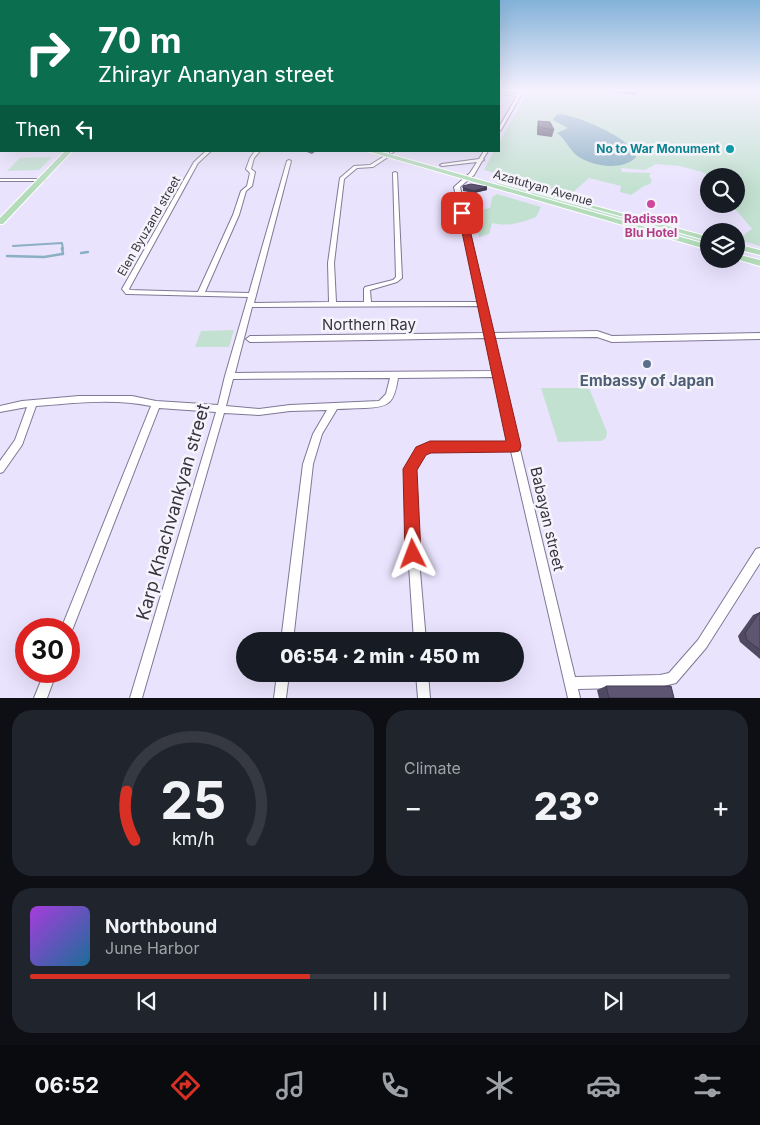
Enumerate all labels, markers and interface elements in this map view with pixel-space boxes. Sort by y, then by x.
text: 70 m [98,19,182,61]
icon: right [15,20,80,85]
text: Zhirayr Ananyan street [98,61,334,87]
icon: left [71,115,99,143]
text: Then [15,118,61,141]
place label: No to War Monument [596,141,721,156]
marker: No to War Monument [724,143,736,155]
street label: Azatutyan Avenue [492,166,595,209]
map controls [700,168,745,268]
button: search [700,168,745,213]
street label: Elen Byuzand street [114,173,183,278]
pin [441,192,483,234]
marker: Radisson Blu Hotel [645,198,657,210]
icon: arrive [448,199,476,227]
place label: Radisson Blu Hotel [624,211,678,240]
button: layers [700,223,745,268]
street label: Northern Ray [322,315,417,334]
marker: Embassy of Japan [641,358,653,370]
place label: Embassy of Japan [580,371,714,390]
street label: Karp Khachvankyan street [132,401,214,622]
street label: Babayan street [526,465,569,573]
position arrow [386,527,438,579]
speed limit sign: 30 [15,618,80,683]
text: 06:54 · 2 min · 450 m [280,645,480,668]
text: Climate [404,758,461,778]
text: 25 [160,769,226,832]
text: 23° [534,783,600,829]
text: − [404,790,423,824]
text: + [711,790,730,824]
text: km/h [172,828,214,849]
text: Northbound [105,915,217,938]
text: June Harbor [105,938,199,958]
icon: previous [133,987,161,1015]
icon: pause [366,987,394,1015]
icon: next [599,987,627,1015]
icon: directions [168,1068,203,1103]
icon: music [273,1068,308,1103]
icon: phone [377,1068,412,1103]
icon: climate [482,1068,517,1103]
icon: car [586,1068,621,1103]
icon: filters [690,1068,725,1103]
text: 06:52 [35,1072,99,1098]

